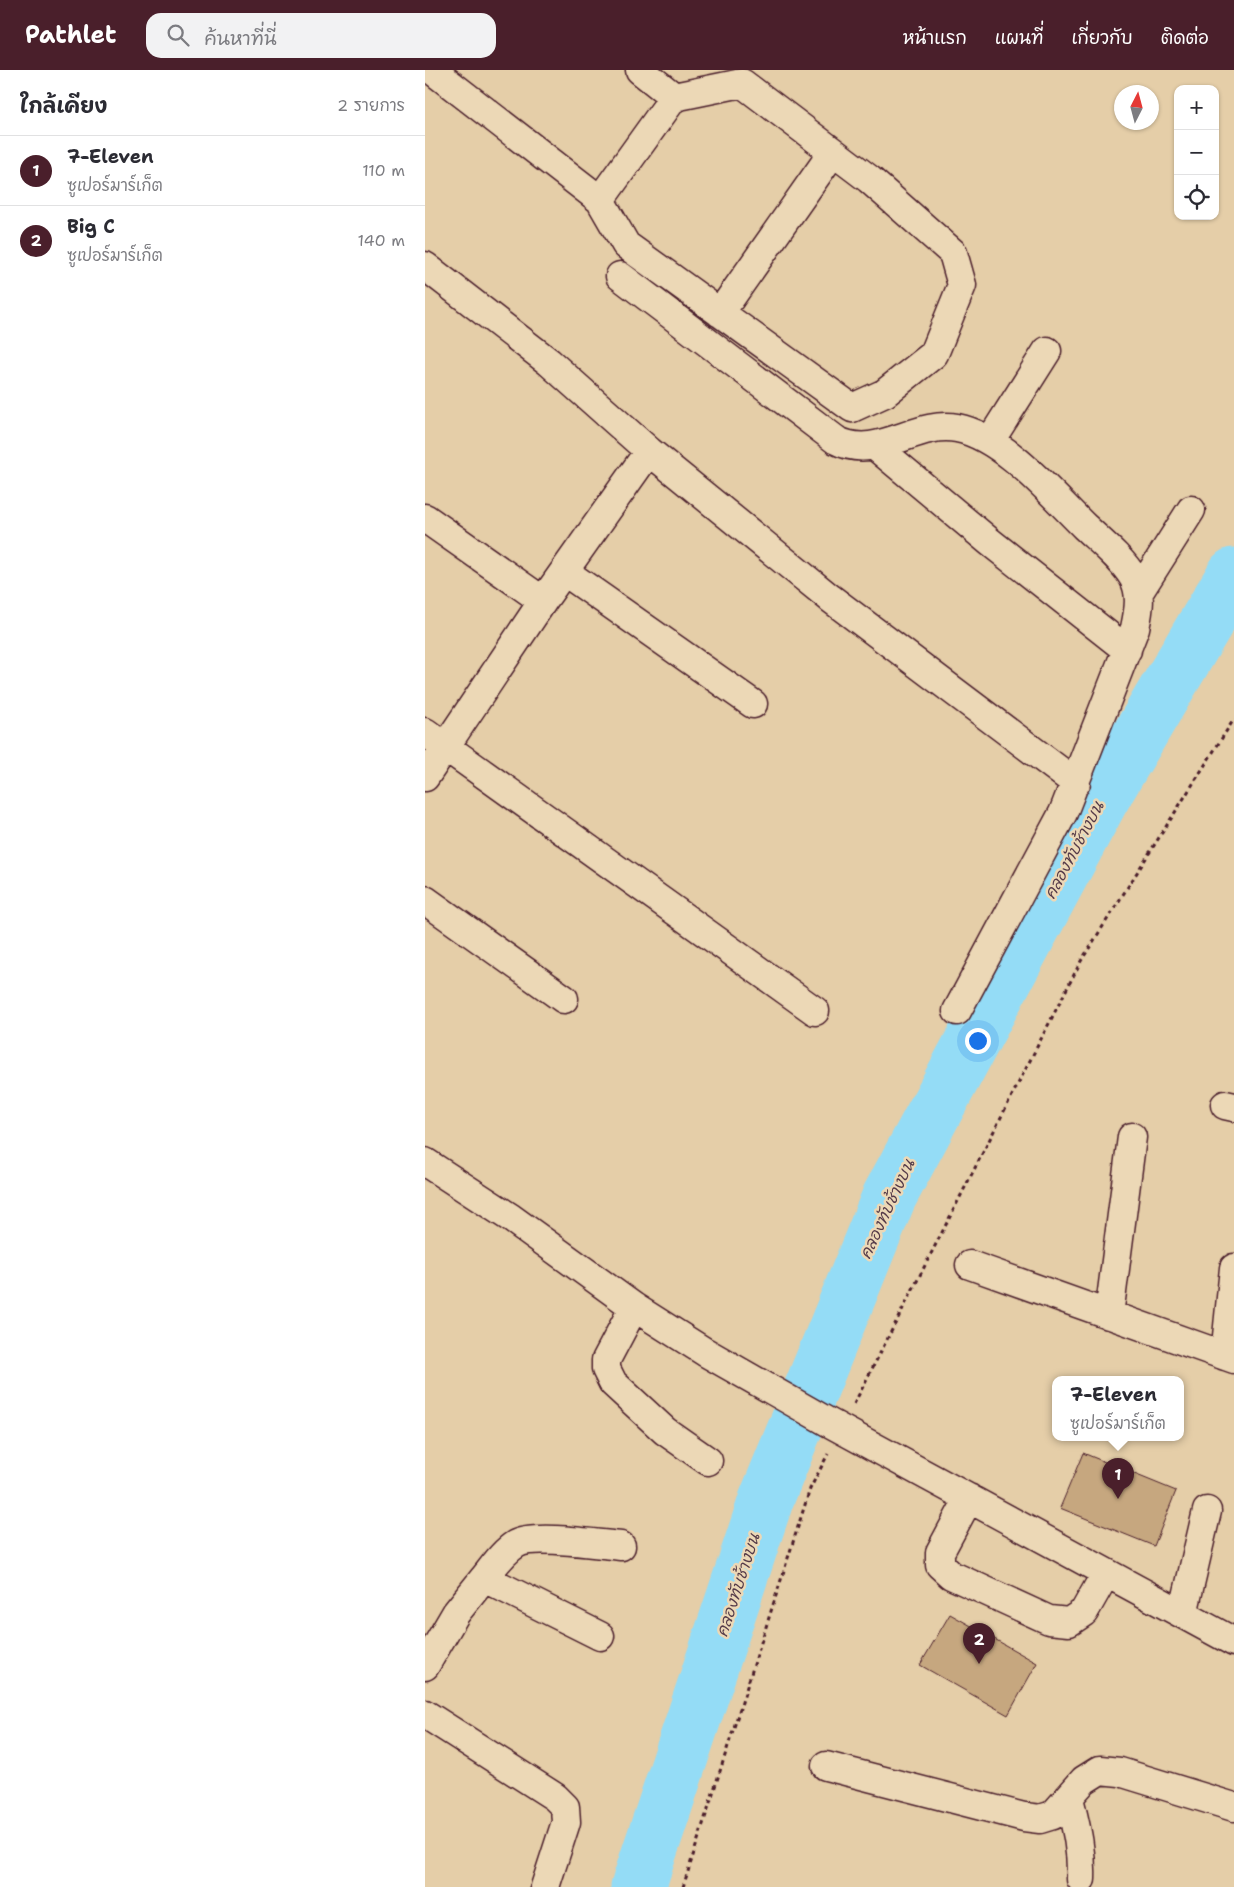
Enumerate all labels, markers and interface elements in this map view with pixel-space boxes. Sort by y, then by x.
search box [146,13,496,58]
text: Pathlet [25,19,116,51]
icon: search [164,21,192,49]
text: ค้นหาที่นี่ [204,26,277,51]
text: หน้าแรก [903,26,967,50]
text: แผนที่ [995,26,1043,50]
text: เกี่ยวกับ [1071,26,1133,50]
text: ติดต่อ [1161,26,1209,50]
north arrow [1114,85,1159,130]
map controls [1174,85,1219,220]
button: + [1174,85,1219,130]
text: ใกล้เคียง [20,92,107,120]
text: 2 รายการ [337,95,405,116]
button: − [1174,130,1219,175]
text: 7-Eleven [67,144,154,169]
text: 1 [32,160,40,181]
text: 110 m [362,160,405,181]
text: ซูเปอร์มาร์เก็ต [67,175,163,196]
button: locate [1174,175,1219,220]
text: Big C [67,214,115,239]
text: 2 [30,230,42,251]
text: 140 m [358,230,405,251]
text: ซูเปอร์มาร์เก็ต [67,245,163,266]
water label: คลองทับช้างบน [1039,797,1109,902]
your location [965,1028,991,1054]
water label: คลองทับช้างบน [855,1155,919,1262]
popup [1052,1376,1184,1441]
text: 7-Eleven [1070,1382,1157,1407]
text: ซูเปอร์มาร์เก็ต [1070,1413,1166,1434]
pin: 1 [1102,1458,1134,1499]
water label: คลองทับช้างบน [711,1530,765,1639]
pin: 2 [963,1623,995,1664]

